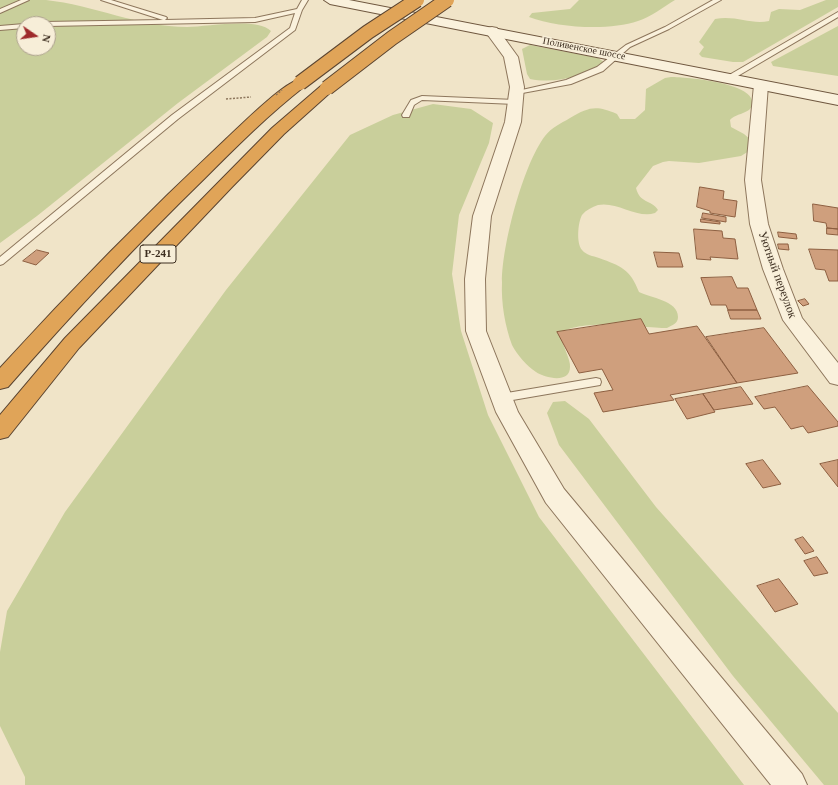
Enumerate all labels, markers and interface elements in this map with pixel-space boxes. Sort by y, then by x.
north arrow [16,16,56,56]
text: N [40,33,53,44]
street label: Поливенское шоссе [542,35,626,63]
street label: Уютный переулок [755,230,799,320]
road number: Р-241 [140,245,176,263]

